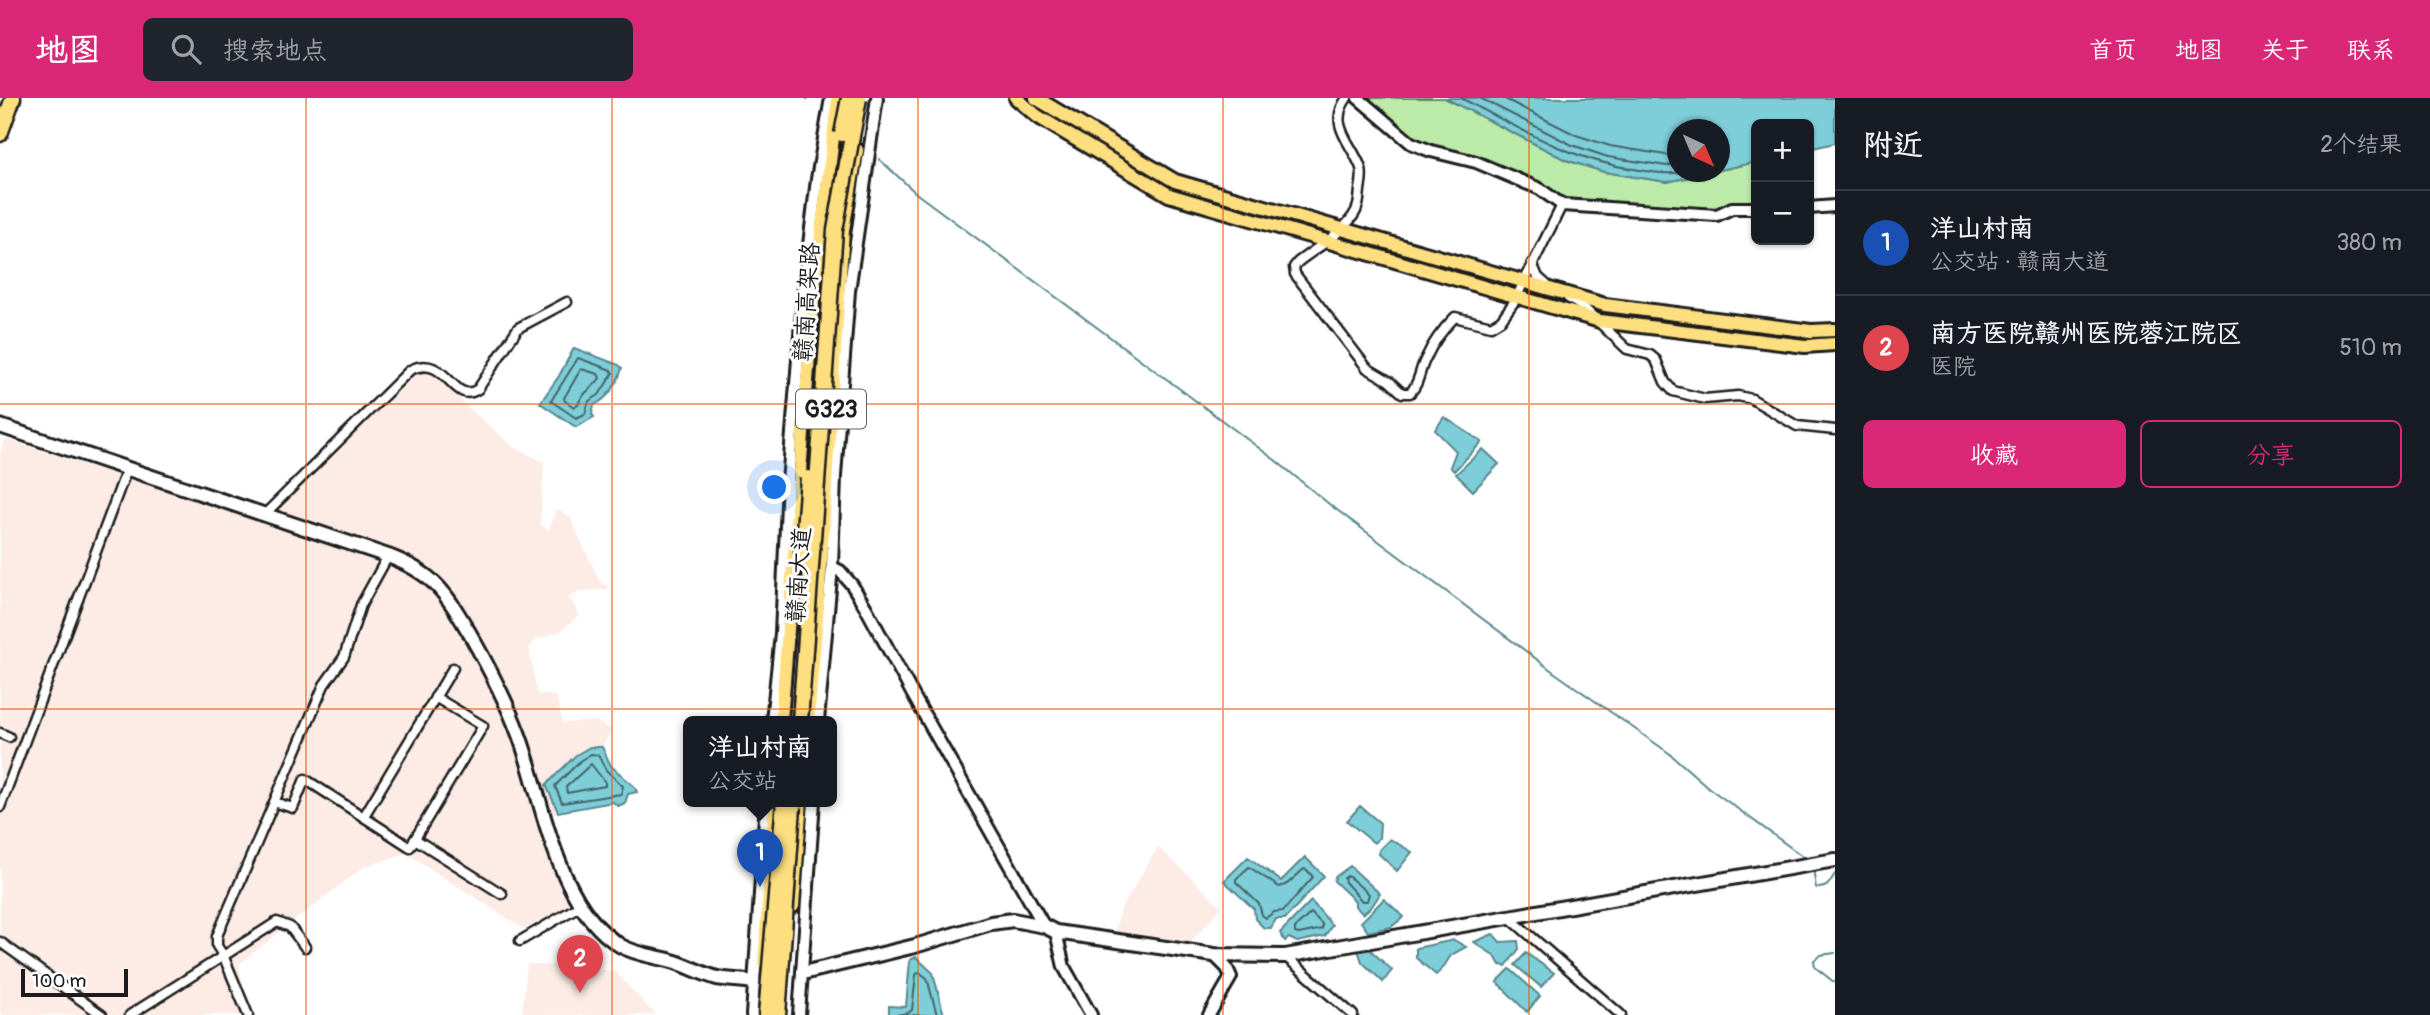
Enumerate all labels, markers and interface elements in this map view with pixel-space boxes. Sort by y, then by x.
search box [143,18,633,81]
text: 地图 [35,30,101,71]
icon: search [167,30,205,68]
text: 搜索地点 [223,35,327,67]
text: 首页 [2089,36,2137,65]
text: 地图 [2175,36,2223,65]
text: 关于 [2261,36,2309,65]
text: 联系 [2347,36,2395,65]
north arrow [1667,119,1730,182]
map controls [1751,119,1814,245]
button: + [1751,119,1814,182]
text: 附近 [1863,127,1923,164]
text: 2个结果 [2320,130,2402,159]
button: − [1751,182,1814,245]
text: 洋山村南 [1930,213,2034,245]
text: 1 [1882,228,1891,257]
text: 380 m [2336,228,2402,257]
street label: 赣南高架路 [788,241,826,363]
text: 公交站 · 赣南大道 [1930,247,2108,276]
text: 南方医院赣州医院蓉江院区 [1930,318,2242,350]
text: 2 [1880,333,1892,362]
text: 510 m [2339,333,2402,362]
text: 医院 [1930,352,1976,381]
road number: G323 [796,390,866,428]
button: 收藏 [1863,420,2126,488]
button: 分享 [2140,420,2402,488]
your location [757,470,791,504]
street label: 赣南大道 [781,526,817,624]
popup [683,716,837,807]
text: 洋山村南 [708,732,812,764]
text: 公交站 [708,766,777,795]
pin: 1 [737,829,783,887]
pin: 2 [557,935,603,993]
scale bar [21,966,128,998]
text: 100 m [32,969,86,993]

